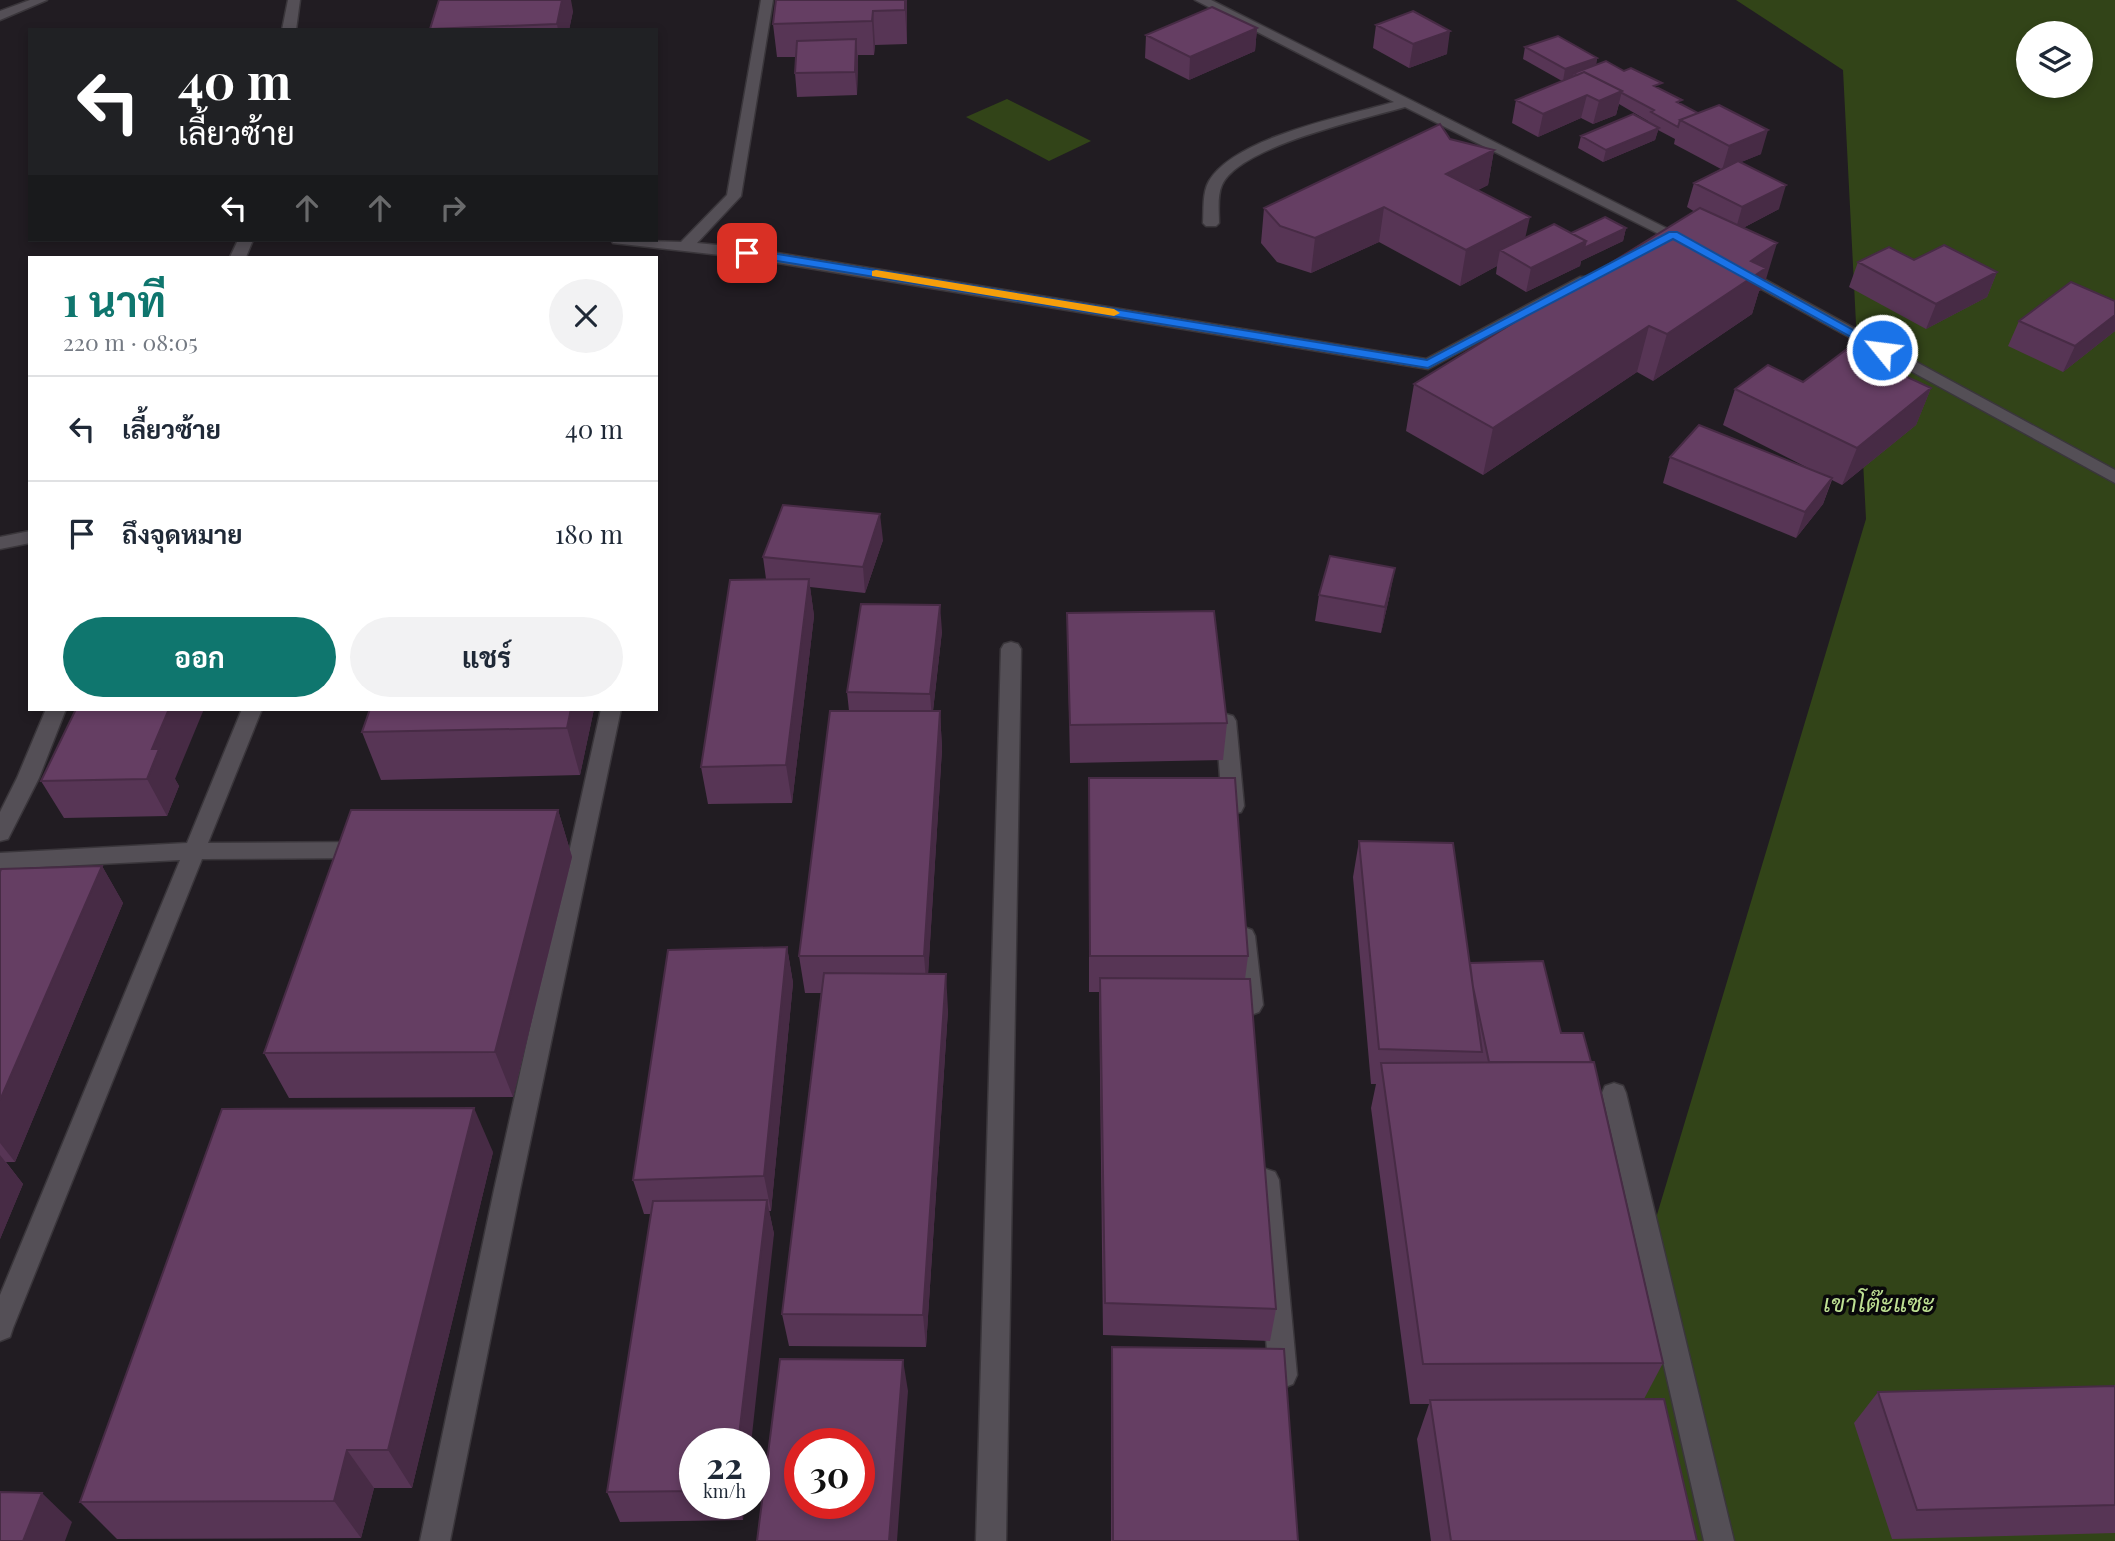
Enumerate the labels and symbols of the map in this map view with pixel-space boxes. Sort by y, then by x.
pin [717,223,777,283]
position arrow [1845,313,1919,387]
park label: เขาโต๊ะแซะ [1823,1286,1935,1318]
speed limit sign: 30 [784,1428,875,1519]

